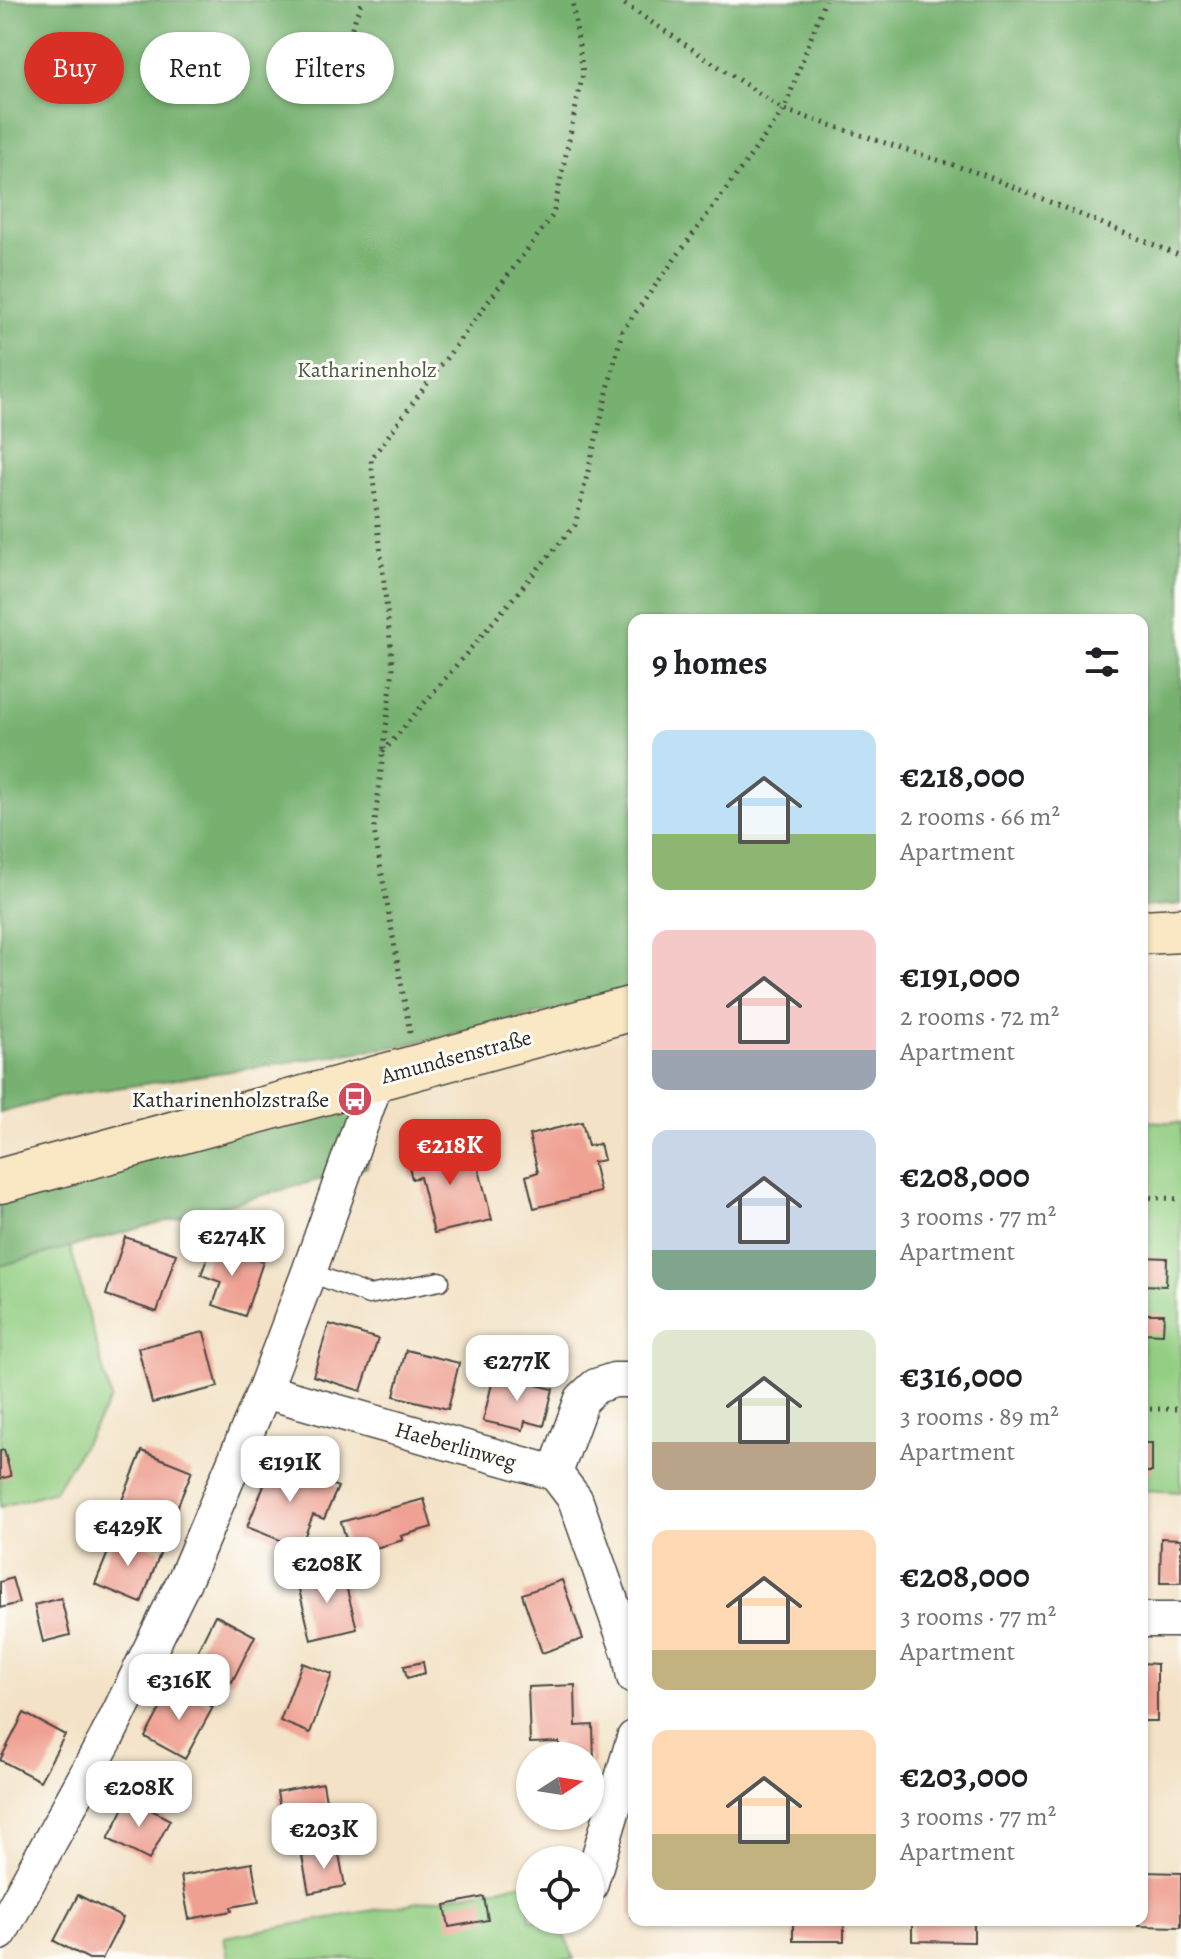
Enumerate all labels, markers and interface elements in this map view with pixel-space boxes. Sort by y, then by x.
chip: Buy [24,32,124,104]
chip: Rent [140,32,250,104]
chip: Filters [266,32,394,104]
park label: Katharinenholz [297,355,437,385]
text: 9 homes [652,639,768,686]
icon: filters [1080,640,1124,684]
text: €218,000 [900,752,1025,799]
icon: home [716,762,812,858]
text: 2 rooms · 66 m² [900,799,1060,834]
text: Apartment [900,834,1015,869]
text: €191,000 [900,952,1020,999]
icon: home [716,962,812,1058]
text: 2 rooms · 72 m² [900,999,1059,1034]
street label: Amundsenstraße [377,1022,535,1092]
text: Apartment [900,1034,1015,1069]
bus stop icon: Katharinenholzstraße [336,1080,374,1118]
place label: Katharinenholzstraße [132,1085,329,1115]
pin: €218K [394,1119,506,1187]
text: €218K [417,1127,483,1162]
text: €208,000 [900,1152,1030,1199]
icon: home [716,1162,812,1258]
text: 3 rooms · 77 m² [900,1199,1056,1234]
pin: €274K [176,1210,288,1278]
text: €274K [198,1218,266,1253]
text: Apartment [900,1234,1015,1269]
pin: €277K [461,1335,573,1403]
text: €277K [484,1343,550,1378]
text: €316,000 [900,1352,1023,1399]
icon: home [716,1362,812,1458]
text: 3 rooms · 89 m² [900,1399,1059,1434]
street label: Haeberlinweg [392,1414,520,1478]
text: Apartment [900,1434,1015,1469]
pin: €191K [234,1436,346,1504]
text: €191K [259,1444,321,1479]
pin: €429K [72,1500,184,1568]
text: €429K [94,1508,162,1543]
pin: €208K [271,1537,383,1605]
text: €208K [292,1545,362,1580]
text: €208,000 [900,1552,1030,1599]
icon: home [716,1562,812,1658]
text: 3 rooms · 77 m² [900,1599,1056,1634]
text: Apartment [900,1634,1015,1669]
pin: €316K [123,1654,235,1722]
text: €316K [147,1662,211,1697]
north arrow [516,1742,604,1830]
map controls [516,1742,604,1934]
text: €203,000 [900,1752,1028,1799]
pin: €208K [83,1761,195,1829]
icon: home [716,1762,812,1858]
text: €208K [104,1769,174,1804]
text: 3 rooms · 77 m² [900,1799,1056,1834]
pin: €203K [268,1803,380,1871]
text: €203K [290,1811,358,1846]
text: Apartment [900,1834,1015,1869]
button: locate [516,1846,604,1934]

